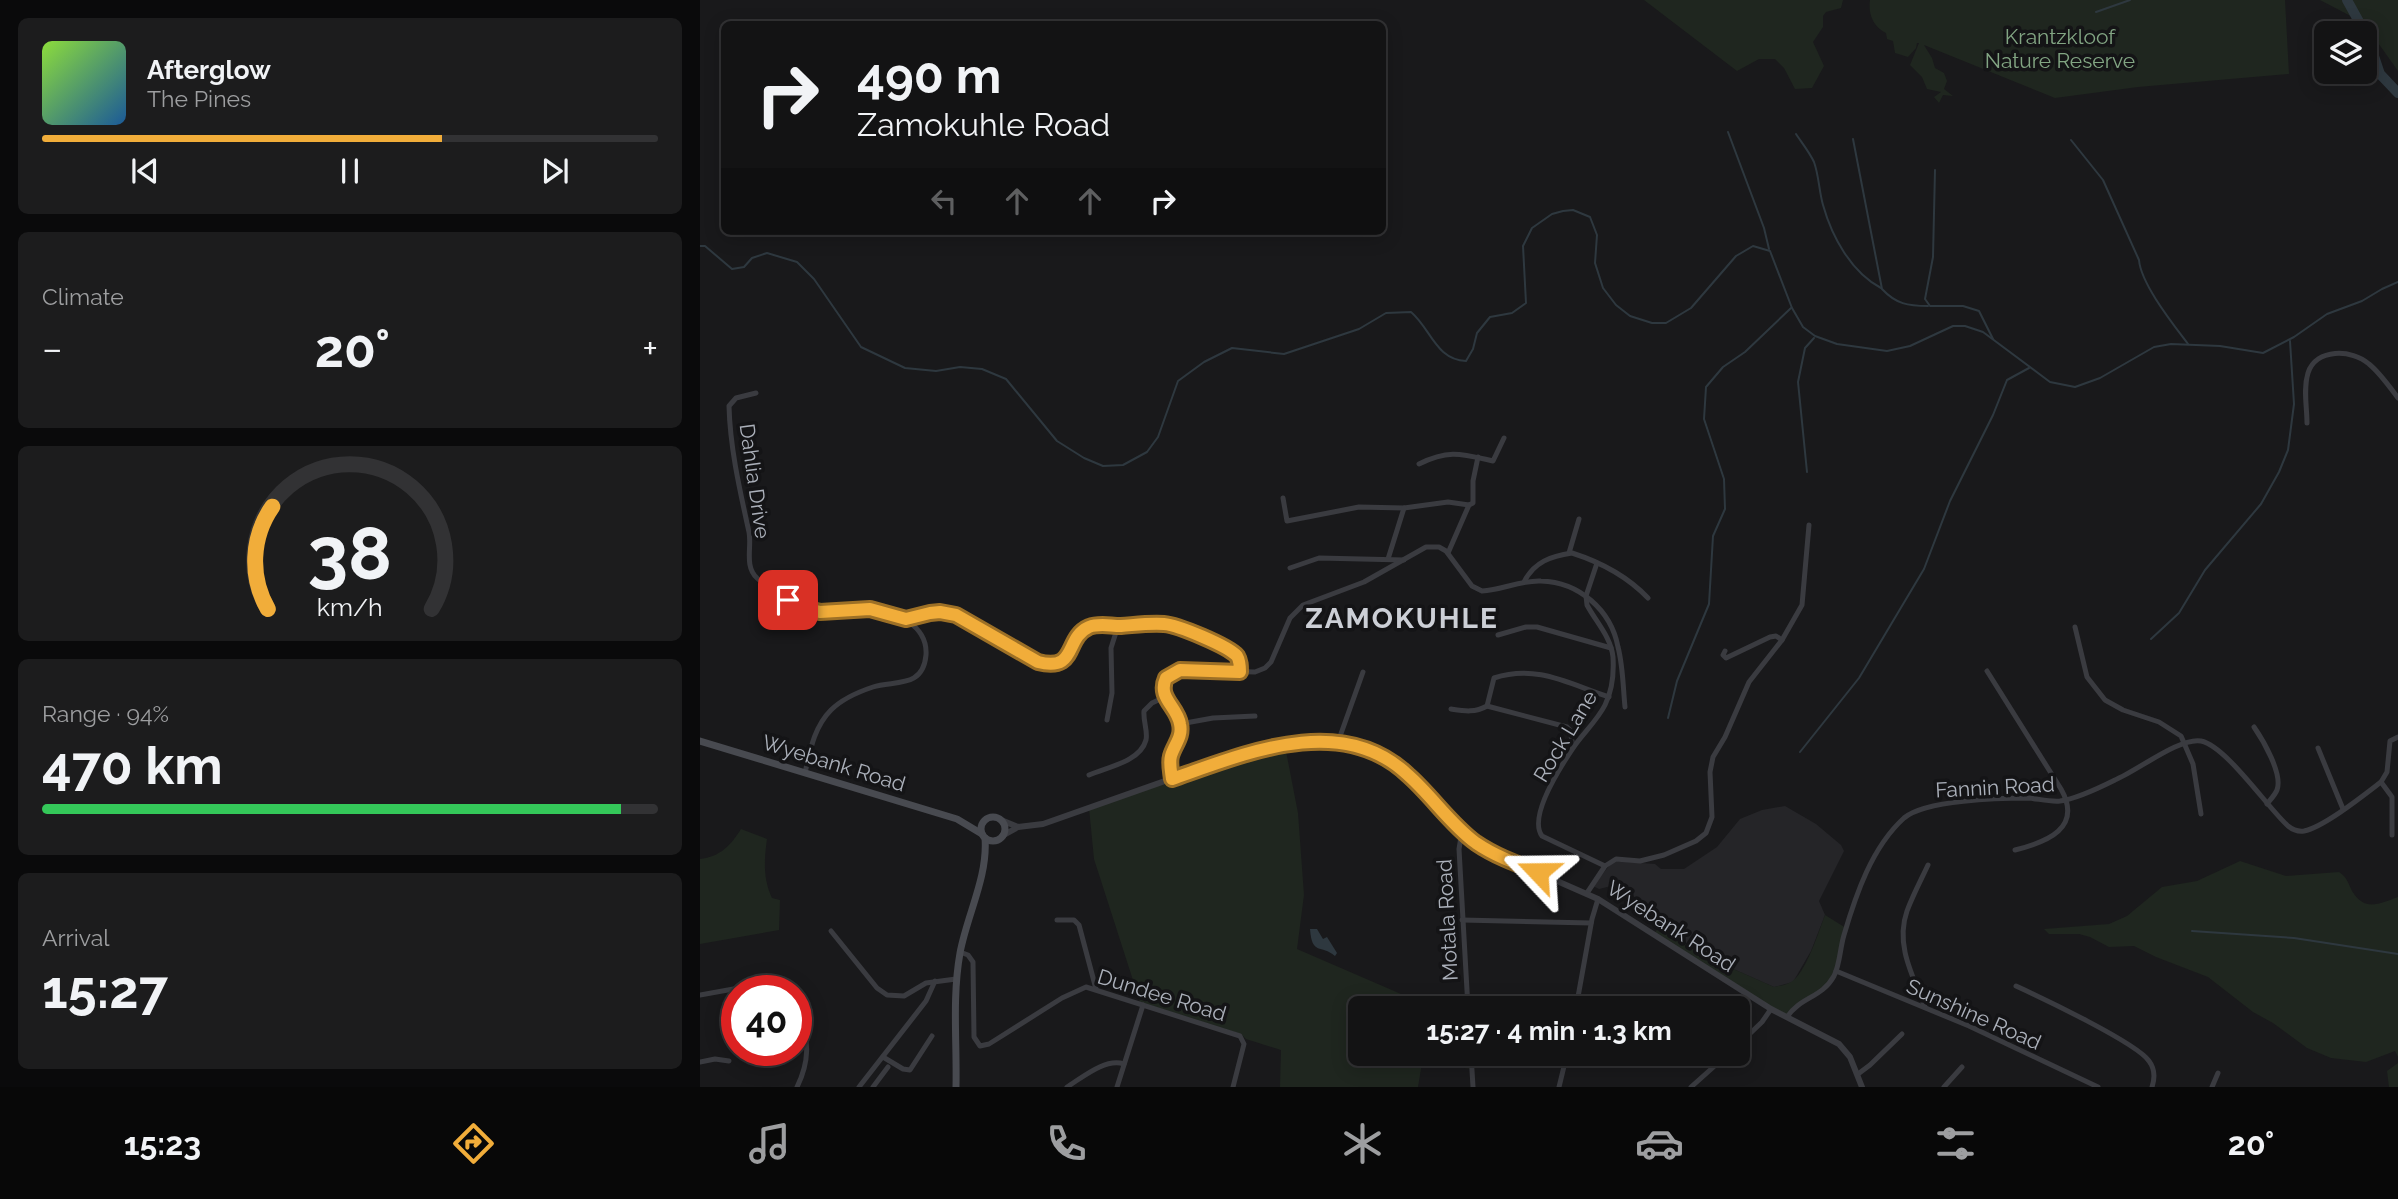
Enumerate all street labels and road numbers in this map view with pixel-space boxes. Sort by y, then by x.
street label: Dahlia Drive [735,422,775,540]
street label: Rock Lane [1528,686,1602,786]
street label: Wyebank Road [759,729,909,797]
street label: Fannin Road [1935,771,2055,803]
street label: Motala Road [1431,858,1463,982]
street label: Wyebank Road [1602,875,1740,977]
street label: Dundee Road [1095,964,1229,1026]
street label: Sunshine Road [1903,973,2045,1055]

